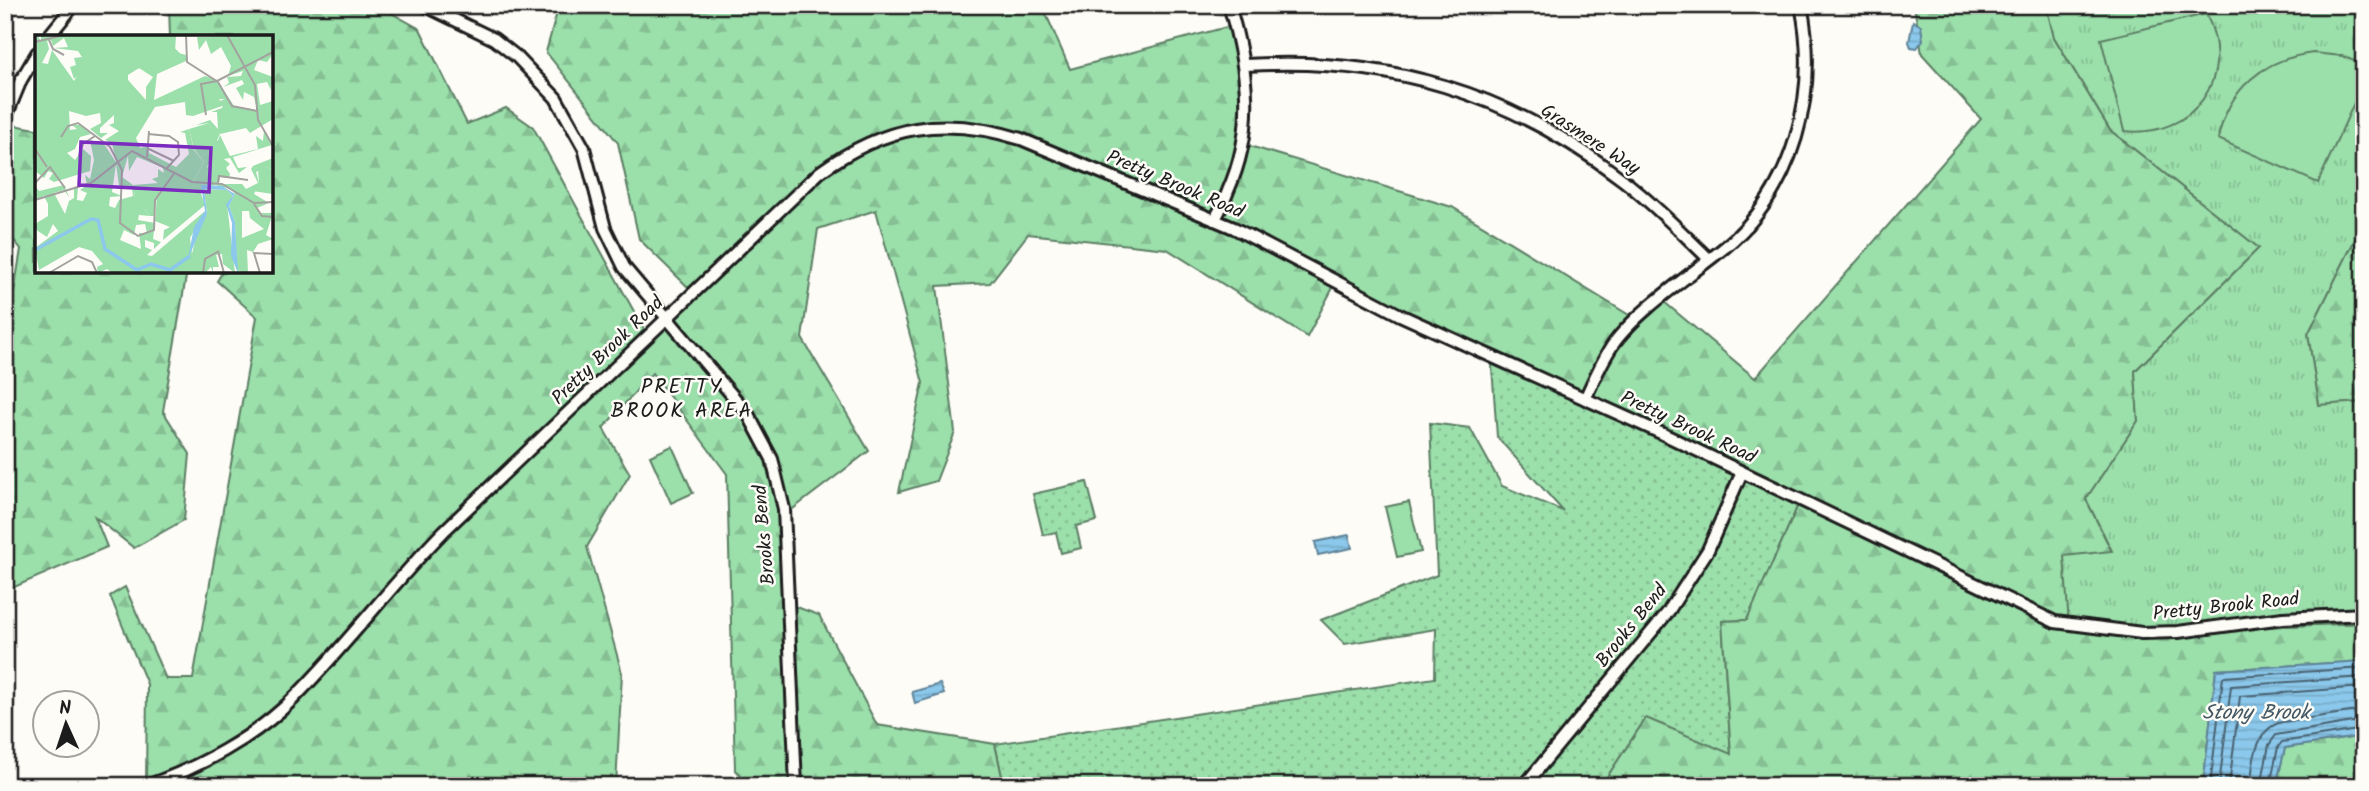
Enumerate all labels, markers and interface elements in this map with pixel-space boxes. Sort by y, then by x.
inset map [35,35,273,273]
street label: Grasmere Way [1534,96,1647,184]
street label: Pretty Brook Road [1102,143,1249,228]
street label: Pretty Brook Road [545,289,672,413]
district label: PRETTY BROOK AREA [611,371,753,428]
street label: Pretty Brook Road [1615,383,1761,473]
street label: Brooks Bend [746,483,784,586]
street label: Brooks Bend [1589,577,1676,674]
street label: Pretty Brook Road [2152,584,2301,630]
north arrow [32,690,102,760]
text: N [58,694,72,724]
water label: Stony Brook [2202,697,2313,730]

